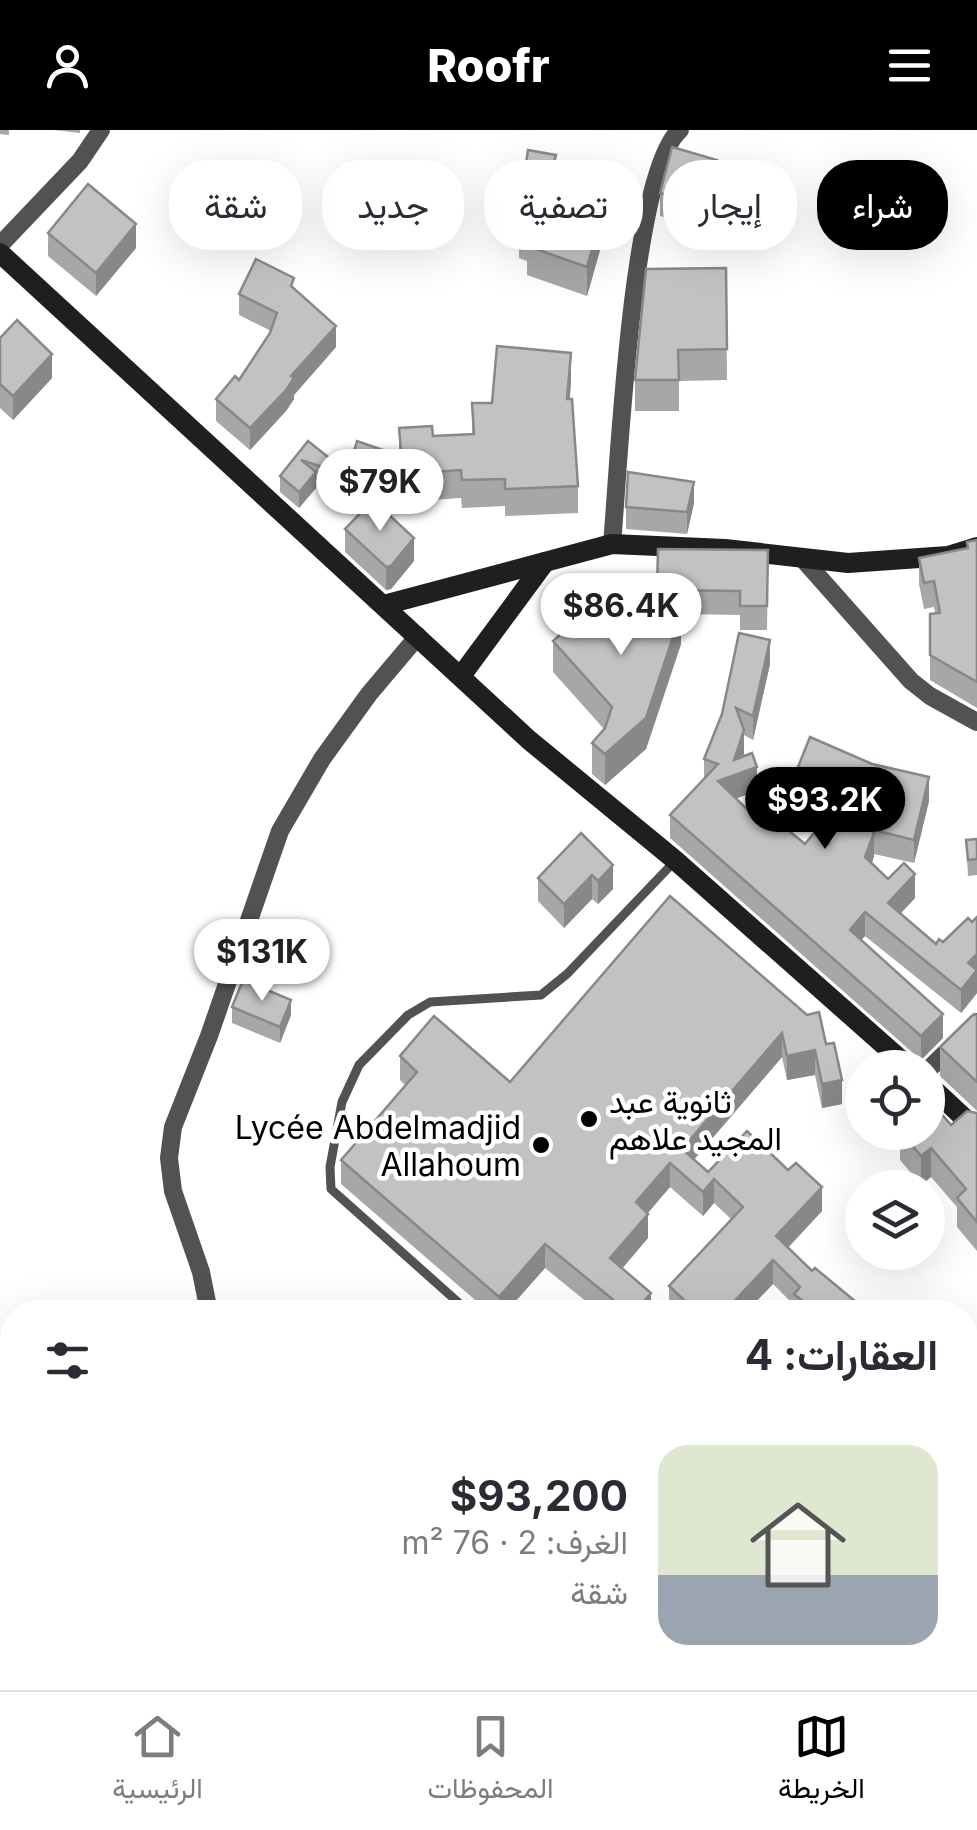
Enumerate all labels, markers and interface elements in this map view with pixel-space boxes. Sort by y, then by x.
icon: person [40,38,95,93]
text: Roofr [427,38,550,93]
icon: menu [882,38,937,93]
chip: شقة [169,160,302,250]
chip: جديد [322,160,464,250]
chip: تصفية [484,160,643,250]
chip: إيجار [663,160,797,250]
chip: شراء [817,160,948,250]
pin: $79K [321,449,439,534]
text: $79K [338,462,422,501]
pin: $86.4K [540,573,702,658]
text: $86.4K [563,586,679,625]
pin: $93.2K [744,767,906,852]
text: $93.2K [767,780,883,819]
pin: $131K [192,919,332,1004]
text: $131K [216,932,308,971]
map controls [845,1050,945,1270]
button: locate [845,1050,945,1150]
place label: ثانوية عبد المجيد علاهم [609,1082,782,1160]
place label: Lycée Abdelmadjid Allahoum [235,1108,521,1184]
marker: ثانوية عبد المجيد علاهم [578,1108,600,1130]
marker: Lycée Abdelmadjid Allahoum [530,1134,552,1156]
button: layers [845,1170,945,1270]
text: العقارات: 4 [745,1329,938,1380]
icon: filters [40,1333,95,1388]
text: $93,200 [450,1470,628,1521]
icon: home [738,1485,858,1605]
text: الغرف: 2 · 76 m² [402,1523,628,1562]
text: شقة [570,1573,628,1612]
tab: الرئيسية [112,1709,203,1813]
tab: المحفوظات [427,1709,554,1813]
tab: الخريطة [778,1709,865,1813]

